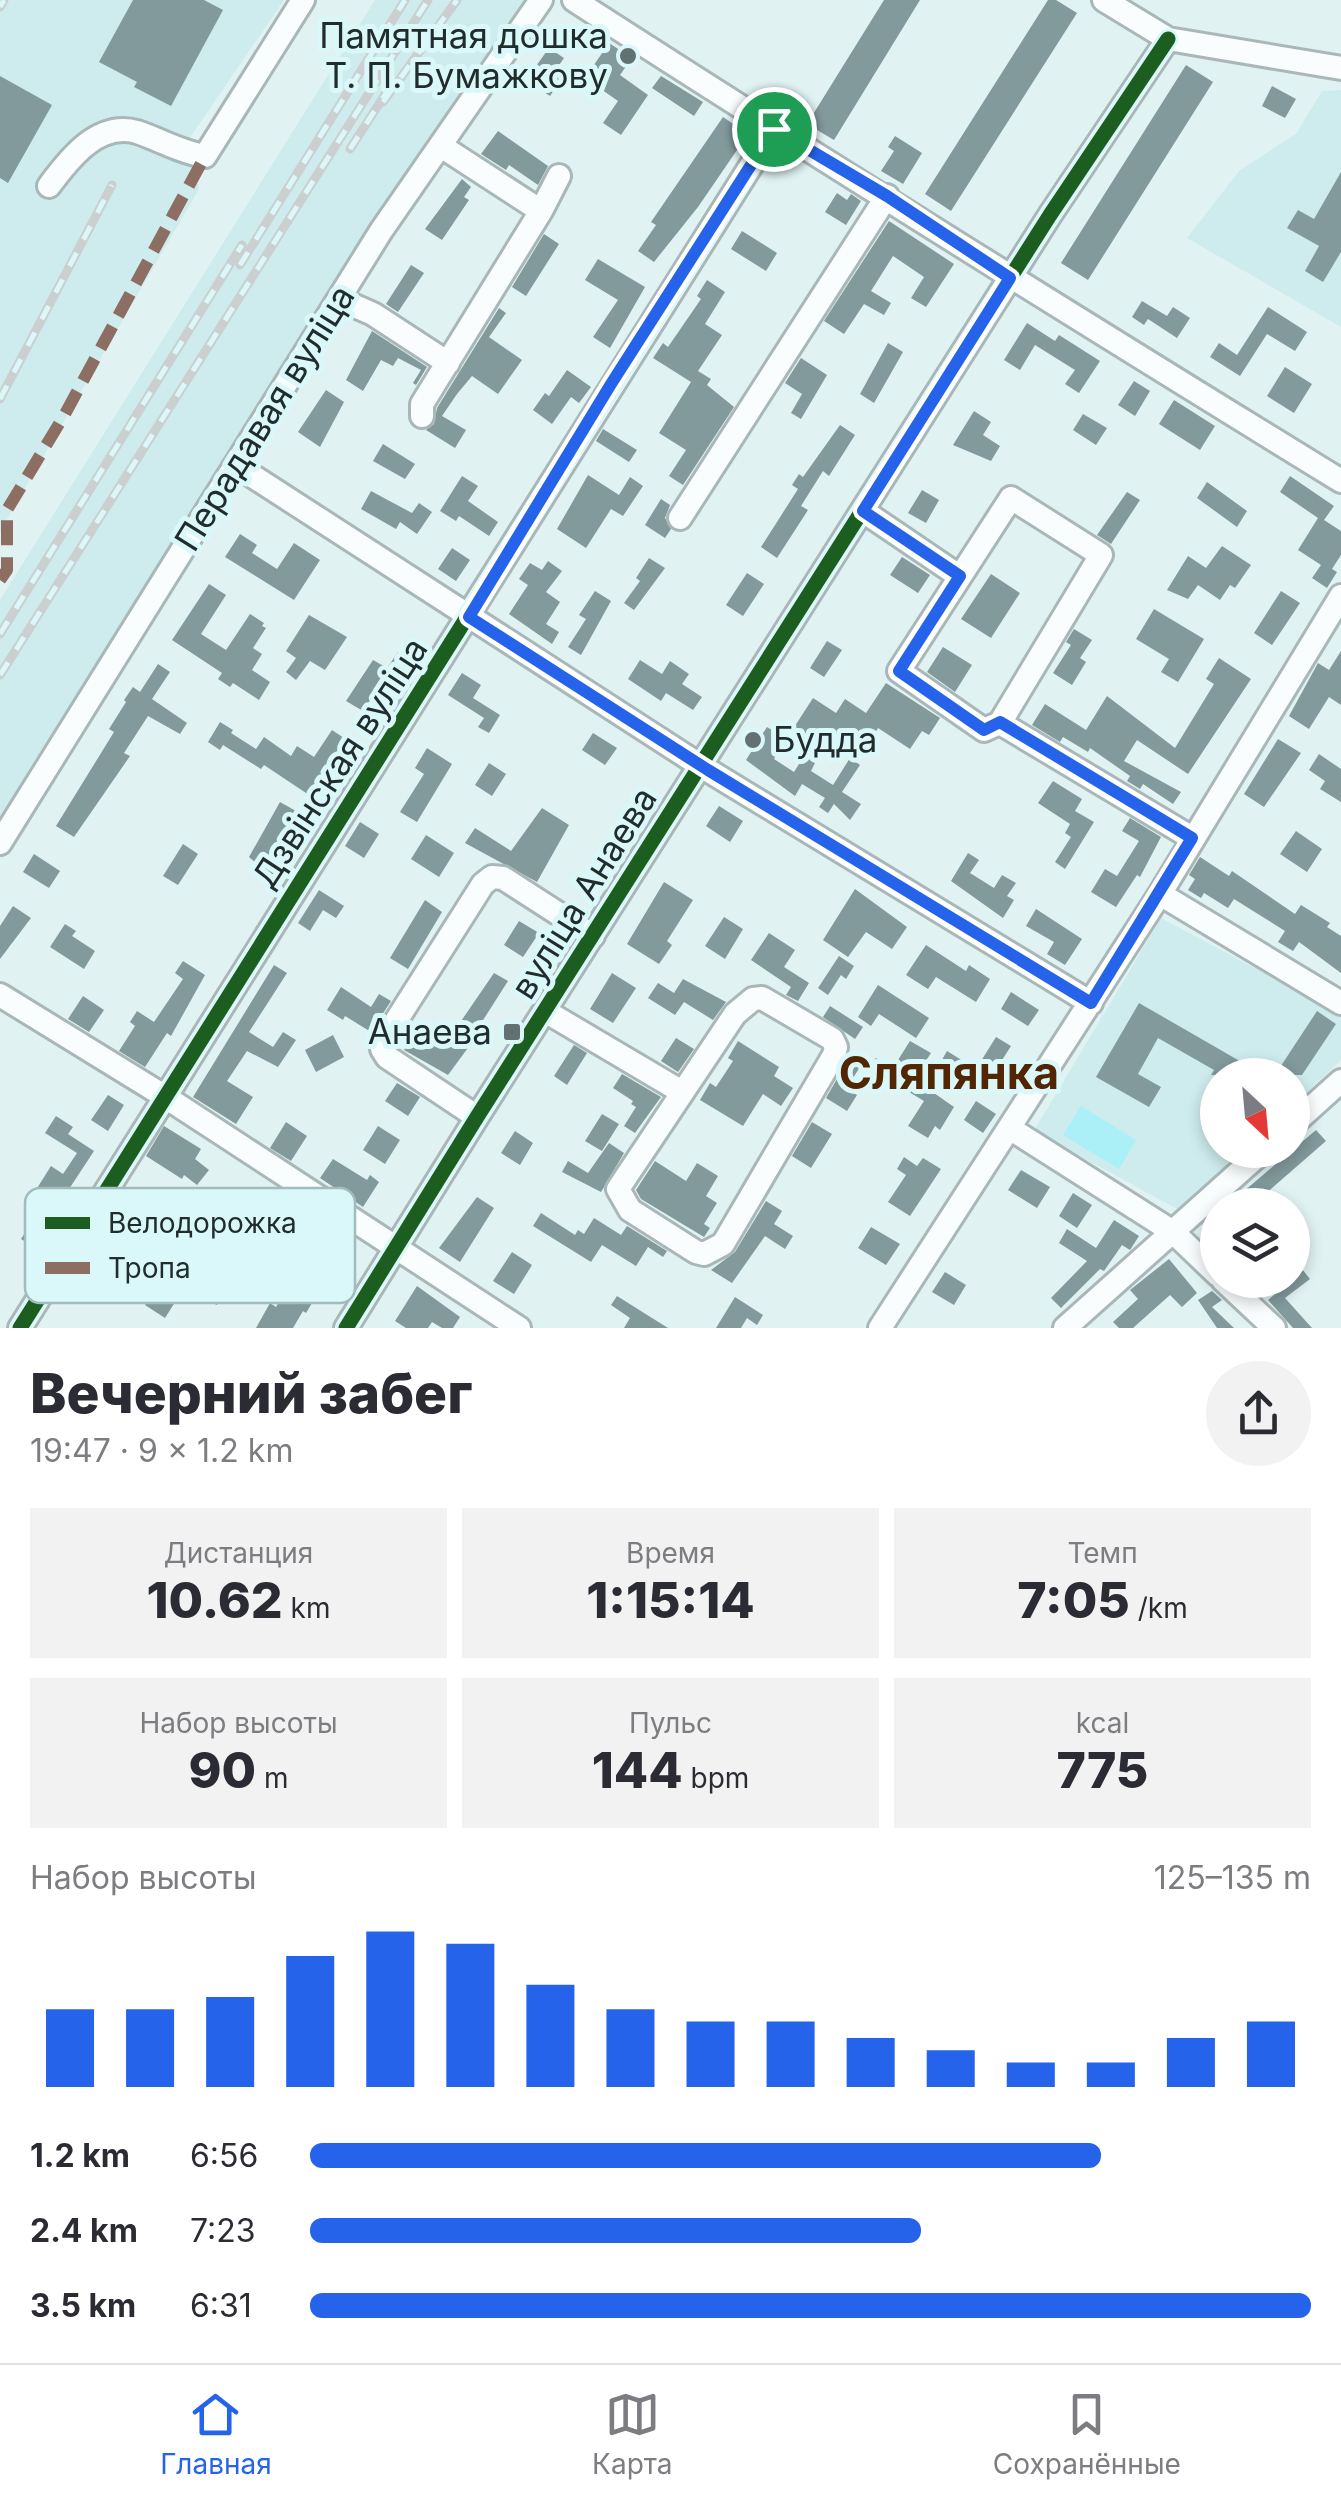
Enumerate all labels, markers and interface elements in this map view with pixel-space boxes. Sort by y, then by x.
place label: Памятная дошка Т. П. Бумажкову [319,14,608,96]
marker: Памятная дошка Т. П. Бумажкову [617,45,639,67]
pin [732,87,817,172]
icon: arrive [747,102,802,157]
street label: Перадавая вуліца [165,277,363,558]
street label: Дзвінская вуліца [243,629,436,895]
place label: Будда [773,718,877,760]
marker: Будда [742,729,764,751]
street label: вуліца Анаева [501,779,665,1006]
place label: Анаева [368,1010,492,1052]
marker: Анаева [501,1021,523,1043]
district label: Сляпянка [839,1045,1059,1100]
north arrow [1200,1058,1310,1168]
map controls [1200,1058,1310,1298]
legend [25,1188,355,1303]
button: layers [1200,1188,1310,1298]
text: Велодорожка [108,1206,297,1240]
text: Тропа [108,1251,191,1285]
text: Вечерний забег [30,1360,472,1426]
button: share [1206,1361,1311,1466]
text: 19:47 · 9 × 1.2 km [30,1431,293,1470]
text: Дистанция [164,1536,313,1570]
text: Время [626,1536,715,1570]
text: Темп [1067,1536,1138,1570]
text: 10.62 [147,1570,283,1630]
text: 1:15:14 [586,1570,755,1630]
text: 7:05 [1017,1570,1130,1630]
text: km [283,1591,330,1625]
text: /km [1130,1591,1188,1625]
text: Набор высоты [139,1706,338,1740]
text: Пульс [629,1706,712,1740]
text: kcal [1076,1706,1129,1740]
text: 90 [188,1740,256,1800]
text: 144 [592,1740,683,1800]
text: 775 [1057,1740,1148,1800]
text: m [256,1761,289,1795]
text: bpm [683,1761,749,1795]
text: Набор высоты [30,1858,257,1897]
text: 125–135 m [1154,1858,1311,1897]
text: 1.2 km [30,2136,130,2175]
text: 6:56 [190,2136,258,2175]
text: 2.4 km [30,2211,138,2250]
text: 7:23 [190,2211,256,2250]
text: 3.5 km [30,2286,136,2325]
text: 6:31 [190,2286,252,2325]
tab: Главная [160,2387,272,2481]
tab: Карта [592,2387,673,2481]
tab: Сохранённые [993,2387,1181,2481]

